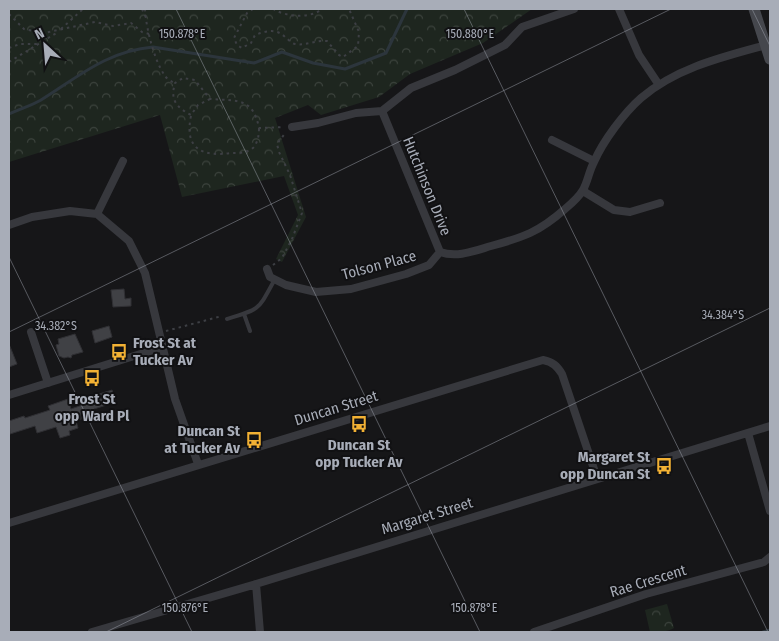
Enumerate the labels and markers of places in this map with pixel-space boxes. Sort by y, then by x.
place label: Frost St at Tucker Av [133,334,197,369]
bus stop icon: Frost St at Tucker Av [109,342,129,362]
bus stop icon: Frost St opp Ward Pl [82,368,102,388]
place label: Frost St opp Ward Pl [55,390,130,425]
bus stop icon: Duncan St opp Tucker Av [349,414,369,434]
place label: Duncan St at Tucker Av [164,422,241,457]
bus stop icon: Duncan St at Tucker Av [244,430,264,450]
place label: Duncan St opp Tucker Av [315,436,404,471]
place label: Margaret St opp Duncan St [560,448,651,483]
bus stop icon: Margaret St opp Duncan St [654,456,674,476]

